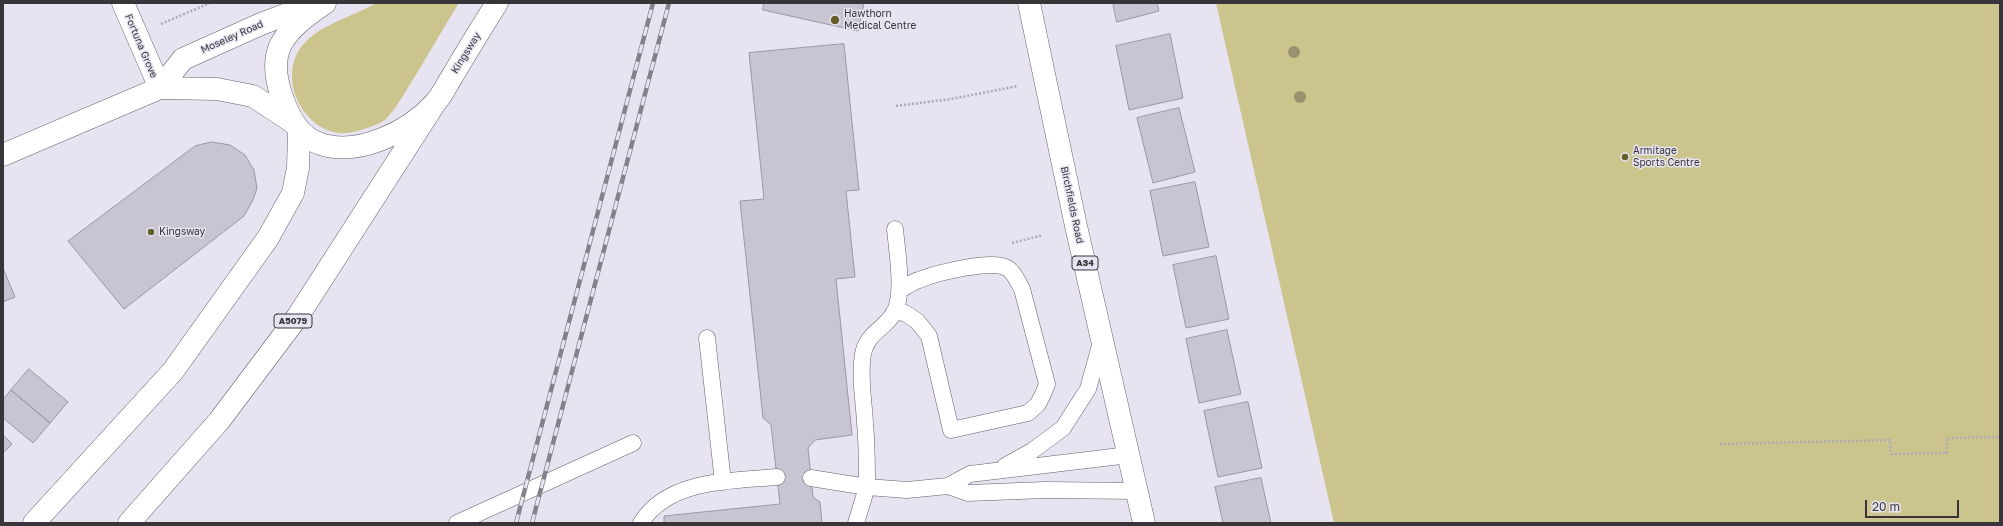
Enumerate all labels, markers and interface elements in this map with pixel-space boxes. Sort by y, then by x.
place label: Hawthorn Medical Centre [844,8,916,32]
street label: Fortuna Grove [122,12,160,80]
marker: Hawthorn Medical Centre [829,14,841,26]
street label: Moseley Road [199,18,265,56]
street label: Kingsway [449,30,483,76]
place label: Armitage Sports Centre [1633,145,1700,168]
marker: Armitage Sports Centre [1620,152,1630,162]
street label: Birchfields Road [1058,165,1086,245]
place label: Kingsway [159,226,205,238]
marker: Kingsway [146,227,156,237]
road number: A34 [1072,256,1098,270]
road number: A5079 [274,314,312,328]
scale bar [1867,492,1961,518]
text: 20 m [1872,499,1900,514]

